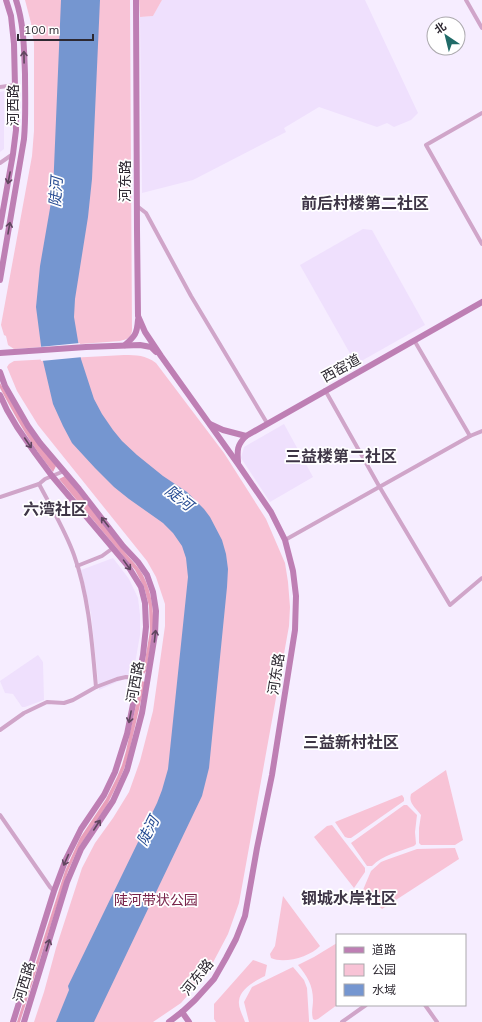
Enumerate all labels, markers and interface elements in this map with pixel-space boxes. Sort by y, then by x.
scale bar [18,16,93,42]
north arrow [426,16,466,56]
text: 北 [432,19,449,37]
text: 100 m [24,22,59,37]
one-way arrow [21,51,28,64]
street label: 河西路 [4,84,22,126]
street label: 河东路 [116,160,134,202]
one-way arrow [5,171,13,184]
water label: 陡河 [45,173,66,208]
district label: 前后村楼第二社区 [301,193,429,213]
one-way arrow [5,222,13,235]
street label: 西窑道 [318,350,364,386]
one-way arrow [24,437,32,448]
district label: 三益楼第二社区 [285,446,397,466]
water label: 陡河 [162,481,199,516]
district label: 六湾社区 [23,499,87,519]
one-way arrow [100,516,109,527]
one-way arrow [123,560,131,571]
one-way arrow [151,630,158,643]
street label: 河东路 [264,652,288,696]
street label: 河西路 [122,660,148,704]
one-way arrow [126,710,134,723]
district label: 三益新村社区 [303,732,399,752]
water label: 陡河 [132,810,164,848]
one-way arrow [93,820,101,831]
one-way arrow [62,853,69,865]
district label: 钢城水岸社区 [301,888,397,908]
park label: 陡河带状公园 [114,891,198,909]
legend [336,934,466,1006]
one-way arrow [45,938,52,951]
text: 道路 [372,942,396,957]
street label: 河东路 [177,955,217,999]
street label: 河西路 [9,959,39,1005]
text: 公园 [372,962,396,977]
text: 水域 [372,982,396,997]

